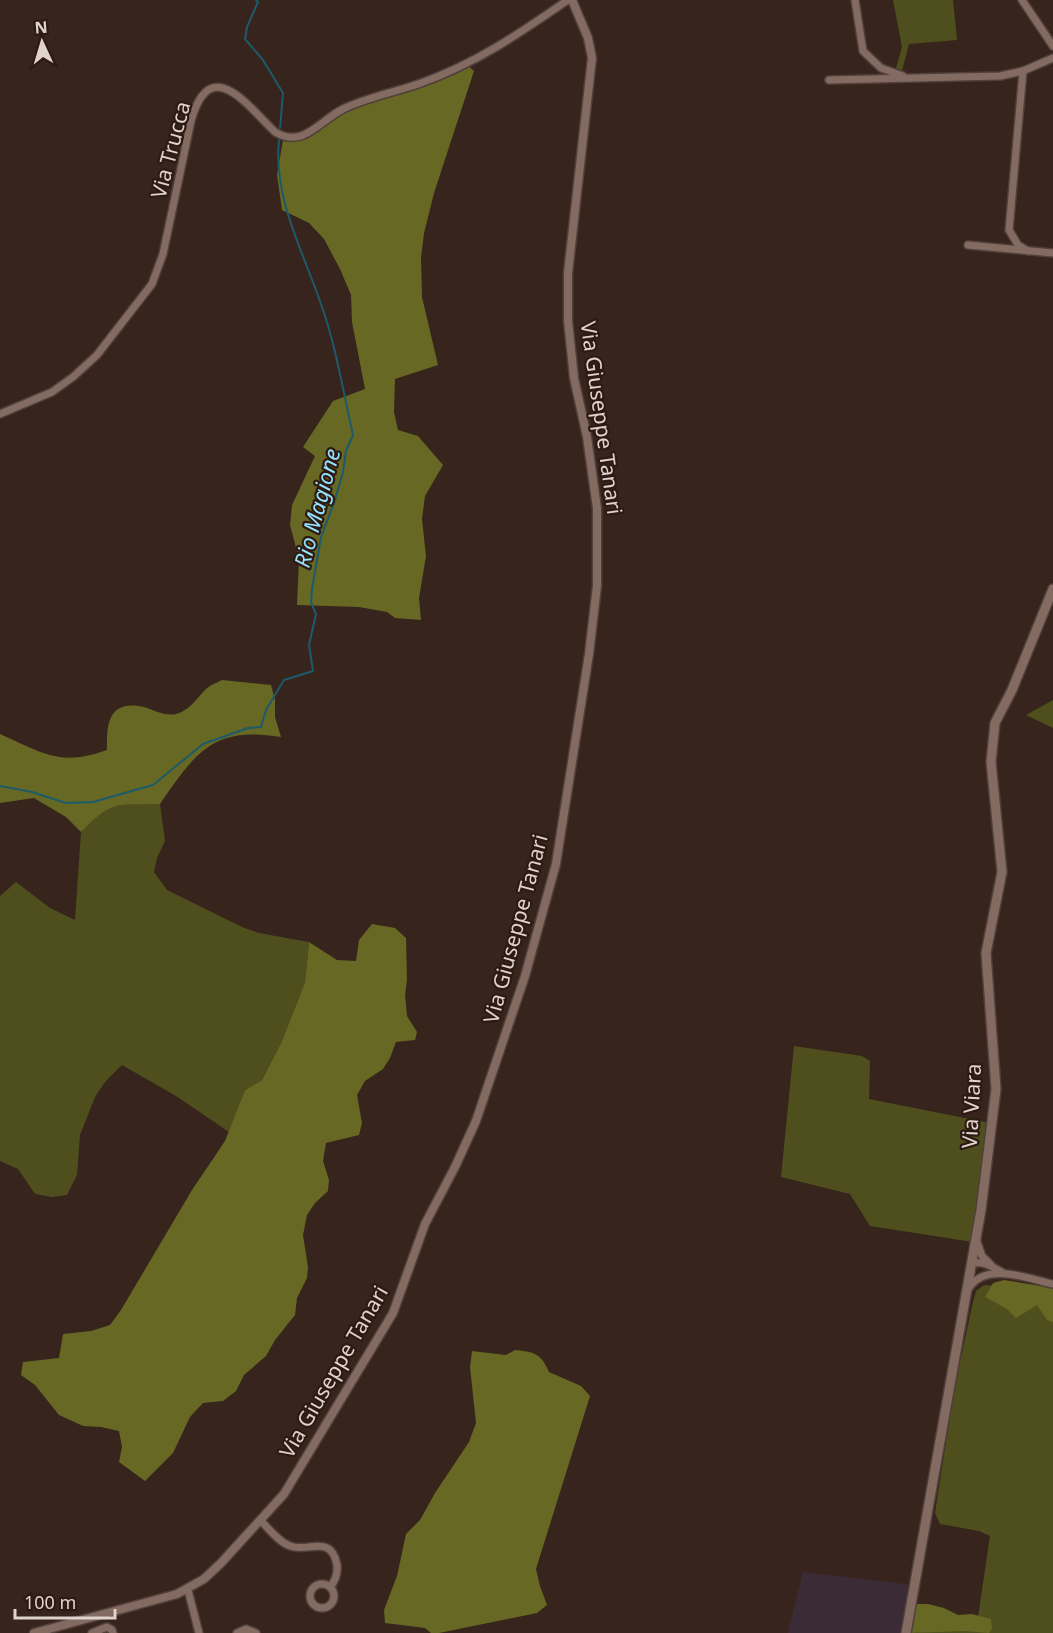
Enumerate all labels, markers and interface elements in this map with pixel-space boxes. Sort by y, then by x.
north arrow [12,12,72,72]
text: N [34,16,48,38]
street label: Via Trucca [144,98,196,201]
street label: Via Giuseppe Tanari [575,320,629,516]
water label: Rio Magione [286,445,346,570]
street label: Via Giuseppe Tanari [476,831,554,1026]
street label: Via Viara [955,1063,987,1149]
street label: Via Giuseppe Tanari [272,1280,394,1463]
scale bar [15,1582,116,1620]
text: 100 m [24,1590,76,1614]

